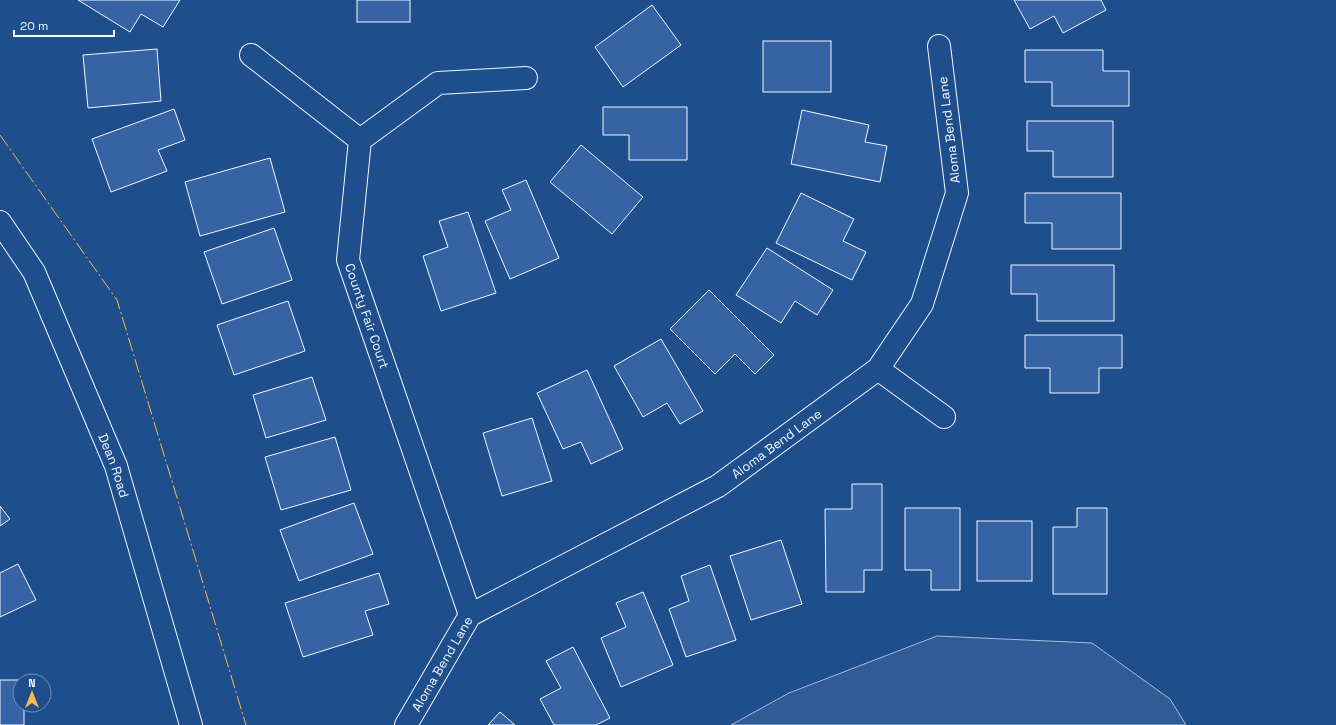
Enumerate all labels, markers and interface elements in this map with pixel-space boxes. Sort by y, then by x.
scale bar [14,12,114,38]
text: 20 m [20,18,48,34]
street label: Aloma Bend Lane [934,76,964,184]
street label: County Fair Court [341,261,393,371]
street label: Aloma Bend Lane [728,405,825,482]
street label: Dean Road [95,431,133,500]
street label: Aloma Bend Lane [407,613,476,714]
north arrow [12,673,52,713]
text: N [28,676,36,690]

